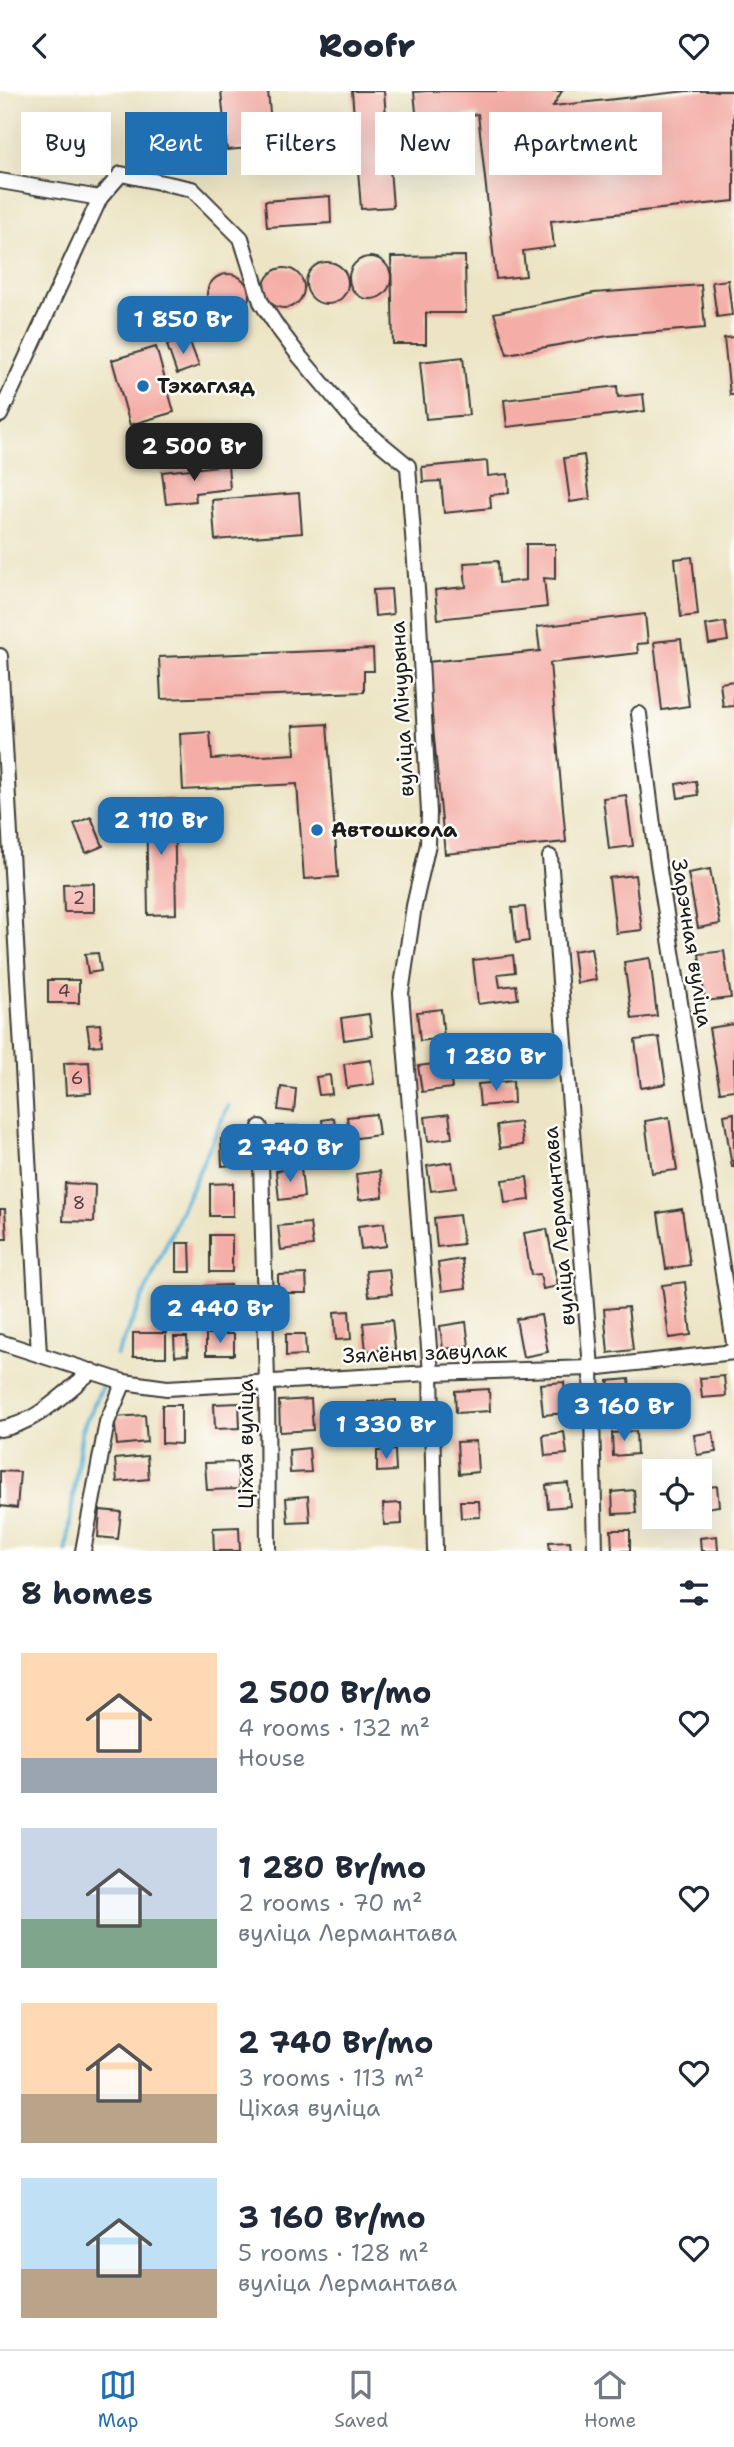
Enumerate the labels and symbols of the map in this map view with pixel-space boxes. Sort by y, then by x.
pin: 1 850 Br [111,296,255,356]
place label: Тэхагляд [157,372,255,400]
marker: Тэхагляд [135,378,151,394]
pin: 2 500 Br [122,423,266,483]
street label: вуліца Мічурына [383,620,421,798]
pin: 2 110 Br [89,797,233,857]
place label: Автошкола [331,816,458,844]
marker: Автошкола [309,822,325,838]
street label: Зарэчная вуліца [665,857,719,1029]
house number: 2 [73,886,85,910]
house number: 4 [58,979,70,1003]
pin: 1 280 Br [424,1033,568,1093]
house number: 6 [71,1066,83,1090]
pin: 2 740 Br [218,1125,362,1184]
street label: вуліца Лермантава [536,1125,582,1327]
house number: 8 [73,1191,85,1215]
pin: 2 440 Br [148,1285,292,1345]
street label: Зялёны завулак [342,1336,508,1370]
street label: Ціхая вуліца [232,1379,260,1509]
pin: 3 160 Br [552,1383,696,1443]
pin: 1 330 Br [314,1401,458,1461]

